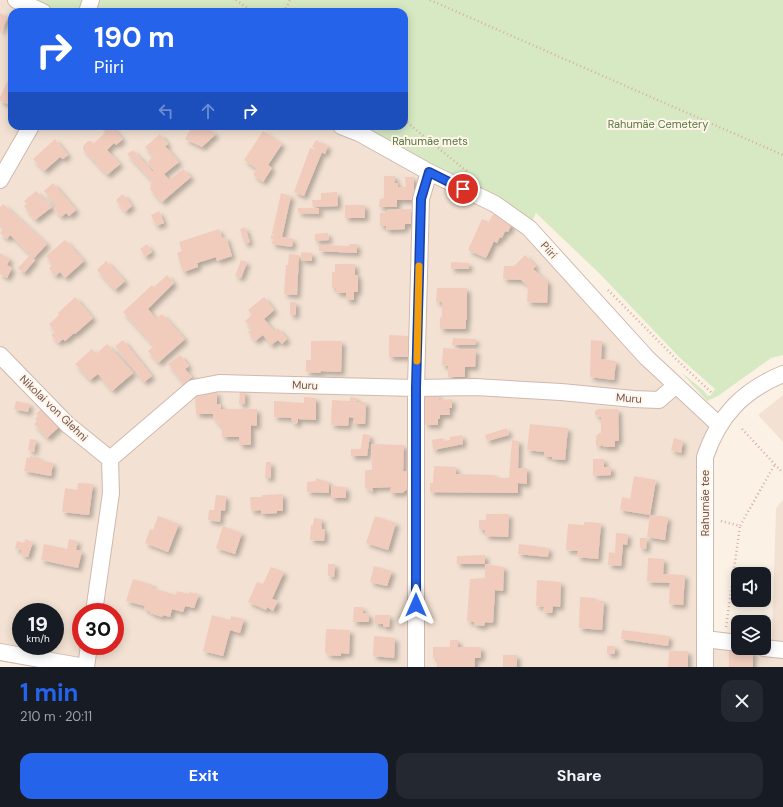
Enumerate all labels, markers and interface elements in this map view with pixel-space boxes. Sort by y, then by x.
text: 190 m [94,19,175,56]
icon: right [28,24,80,76]
text: Piiri [94,55,124,79]
icon: left [155,100,177,122]
icon: ahead [197,100,219,122]
icon: right [239,100,261,122]
park label: Rahumäe Cemetery [608,117,708,131]
park label: Rahumäe mets [392,134,468,148]
pin [446,172,480,206]
icon: arrive [452,178,474,200]
street label: Piiri [538,238,560,262]
street label: Nikolai von Glehni [17,372,91,444]
street label: Muru [292,378,318,392]
street label: Muru [616,390,642,406]
street label: Rahumäe tee [698,470,712,536]
map controls [731,567,771,655]
button: sound [731,567,771,607]
position arrow [395,584,437,626]
speed limit sign: 30 [72,603,124,655]
text: 19 [28,611,48,637]
button: layers [731,615,771,655]
text: km/h [26,632,50,645]
text: 1 min [20,677,78,708]
button: close [721,680,763,722]
text: 210 m · 20:11 [20,708,92,725]
button: Exit [20,753,388,799]
button: Share [396,753,763,799]

